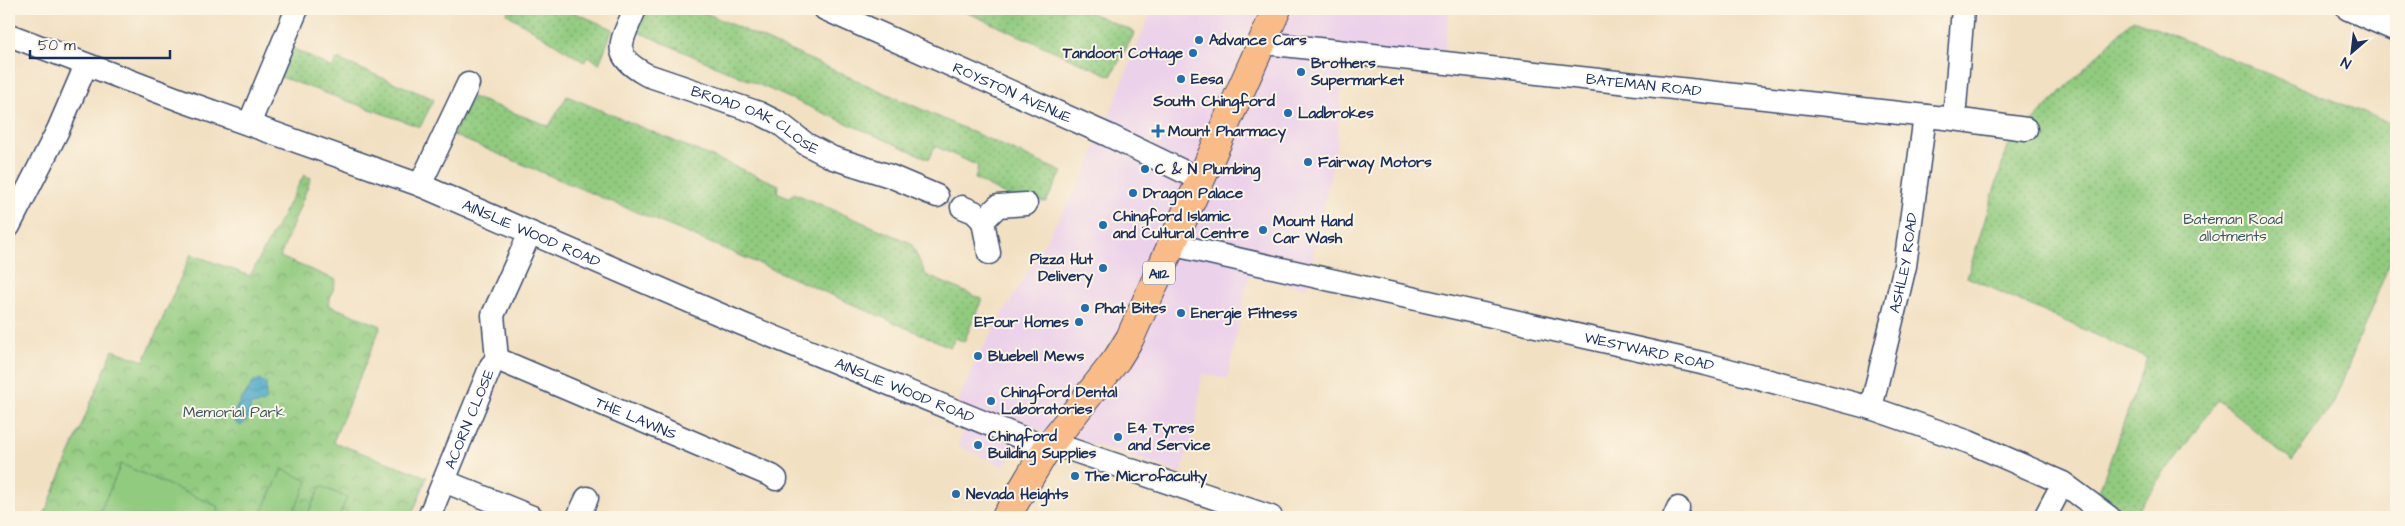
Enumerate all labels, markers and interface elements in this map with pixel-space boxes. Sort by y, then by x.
scale bar [30,28,170,60]
north arrow [2328,28,2378,78]
place label: Advance Cars [1209,30,1307,51]
marker: Advance Cars [1193,34,1205,46]
text: 50 m [38,35,76,56]
place label: Tandoori Cottage [1062,43,1183,66]
marker: Tandoori Cottage [1187,47,1199,59]
text: N [2338,52,2355,73]
place label: Brothers Supermarket [1310,53,1405,91]
street label: ROYSTON AVENUE [949,57,1075,128]
marker: Brothers Supermarket [1295,66,1307,78]
place label: Eesa [1191,69,1224,90]
street label: BATEMAN ROAD [1585,69,1703,102]
marker: Eesa [1175,73,1187,85]
street label: BROAD OAK CLOSE [688,81,823,160]
district label: South Chingford [1152,90,1276,114]
place label: Ladbrokes [1298,103,1374,124]
marker: Ladbrokes [1282,107,1294,119]
place label: Mount Pharmacy [1168,121,1287,143]
marker: Mount Pharmacy [1152,125,1164,137]
place label: Fairway Motors [1318,152,1432,174]
marker: Fairway Motors [1302,156,1314,168]
place label: C & N Plumbing [1155,159,1261,182]
marker: C & N Plumbing [1139,163,1151,175]
place label: Dragon Palace [1143,183,1243,206]
marker: Dragon Palace [1127,187,1139,199]
street label: AINSLIE WOOD ROAD [459,195,604,273]
place label: Chingford Islamic and Cultural Centre [1112,206,1249,244]
park label: Bateman Road allotments [2183,209,2283,247]
place label: Mount Hand Car Wash [1273,211,1353,249]
street label: ASHLEY ROAD [1884,211,1923,315]
marker: Chingford Islamic and Cultural Centre [1097,219,1109,231]
marker: Mount Hand Car Wash [1257,224,1269,236]
place label: Pizza Hut Delivery [1030,249,1094,288]
marker: Pizza Hut Delivery [1097,262,1109,274]
road number: A112 [1143,262,1175,284]
place label: Phat Bites [1095,298,1167,319]
marker: Phat Bites [1079,302,1091,314]
place label: Energie Fitness [1191,303,1298,326]
marker: Energie Fitness [1175,307,1187,319]
place label: EFour Homes [975,312,1069,333]
marker: EFour Homes [1073,316,1085,328]
street label: WESTWARD ROAD [1582,327,1716,377]
place label: Bluebell Mews [988,346,1085,367]
marker: Bluebell Mews [972,350,984,362]
street label: AINSLIE WOOD ROAD [832,353,978,428]
street label: ACORN CLOSE [440,366,500,472]
place label: Chingford Dental Laboratories [1001,382,1118,420]
street label: THE LAWNS [592,392,680,445]
marker: Chingford Dental Laboratories [985,395,997,407]
park label: Memorial Park [183,402,285,423]
place label: E4 Tyres and Service [1127,418,1211,456]
place label: Chingford Building Supplies [988,426,1097,466]
marker: E4 Tyres and Service [1112,431,1124,443]
marker: Chingford Building Supplies [972,439,984,451]
place label: The Microfaculty [1084,466,1208,488]
marker: The Microfaculty [1069,470,1081,482]
place label: Nevada Heights [966,484,1069,507]
marker: Nevada Heights [950,488,962,500]

